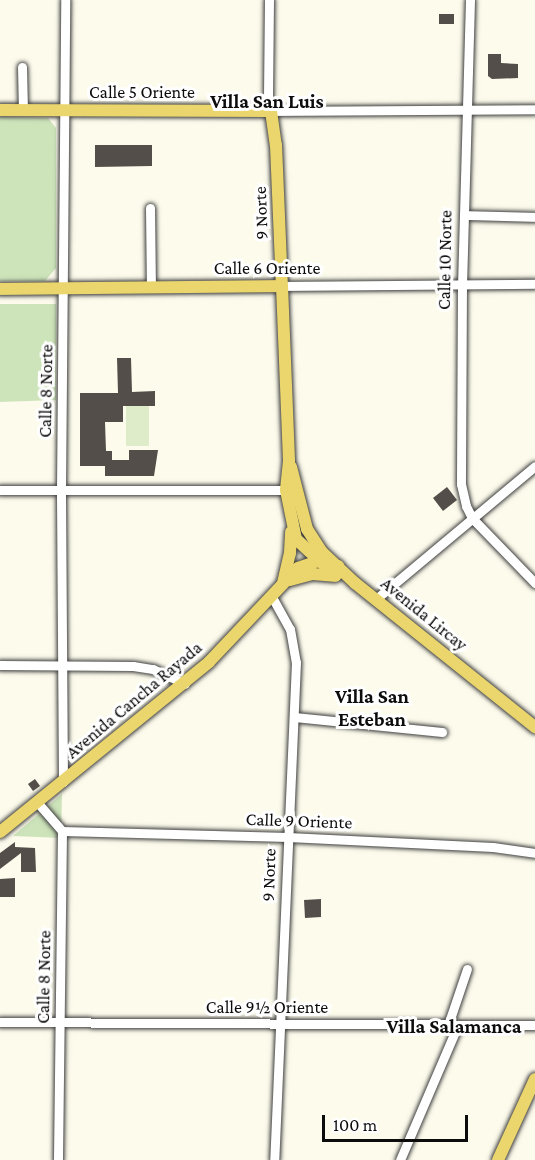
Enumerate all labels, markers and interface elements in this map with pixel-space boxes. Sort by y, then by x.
street label: Calle 5 Oriente [89,81,195,103]
district label: Villa San Luis [210,89,324,113]
street label: 9 Norte [249,186,273,240]
street label: Calle 10 Norte [433,210,457,310]
street label: Calle 6 Oriente [214,257,320,279]
street label: Calle 8 Norte [34,344,58,438]
street label: Avenida Lircay [376,573,472,655]
street label: Avenida Cancha Rayada [62,637,206,763]
district label: Villa San Esteban [335,685,409,732]
street label: Calle 9 Oriente [245,808,353,834]
street label: 9 Norte [257,848,281,902]
street label: Calle 8 Norte [32,930,56,1024]
street label: Calle 9½ Oriente [206,996,328,1018]
district label: Villa Salamanca [387,1014,521,1038]
scale bar [325,1103,470,1141]
text: 100 m [333,1115,377,1135]

